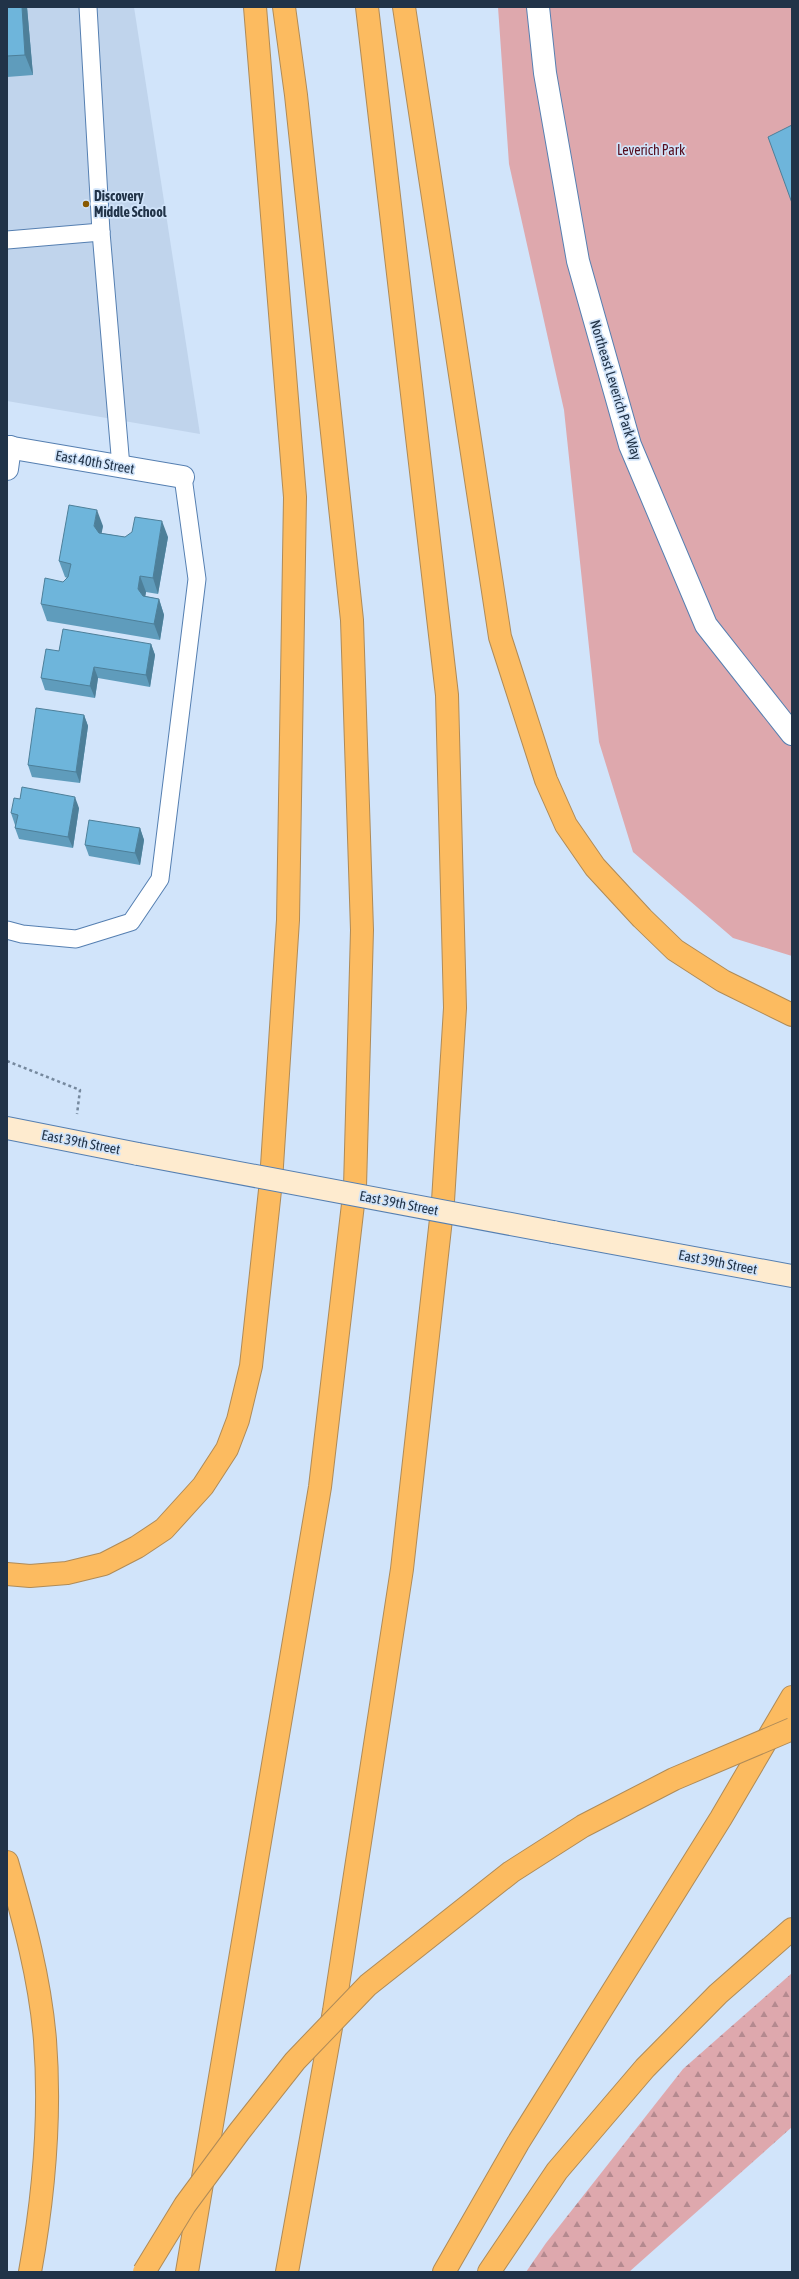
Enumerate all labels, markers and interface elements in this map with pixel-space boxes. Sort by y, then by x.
park label: Leverich Park [617,142,685,158]
place label: Discovery Middle School [94,188,167,220]
marker: Discovery Middle School [81,199,91,209]
street label: Northeast Leverich Park Way [587,318,645,462]
street label: East 40th Street [54,447,136,477]
street label: East 39th Street [40,1127,122,1157]
street label: East 39th Street [358,1188,440,1218]
street label: East 39th Street [677,1247,759,1277]

